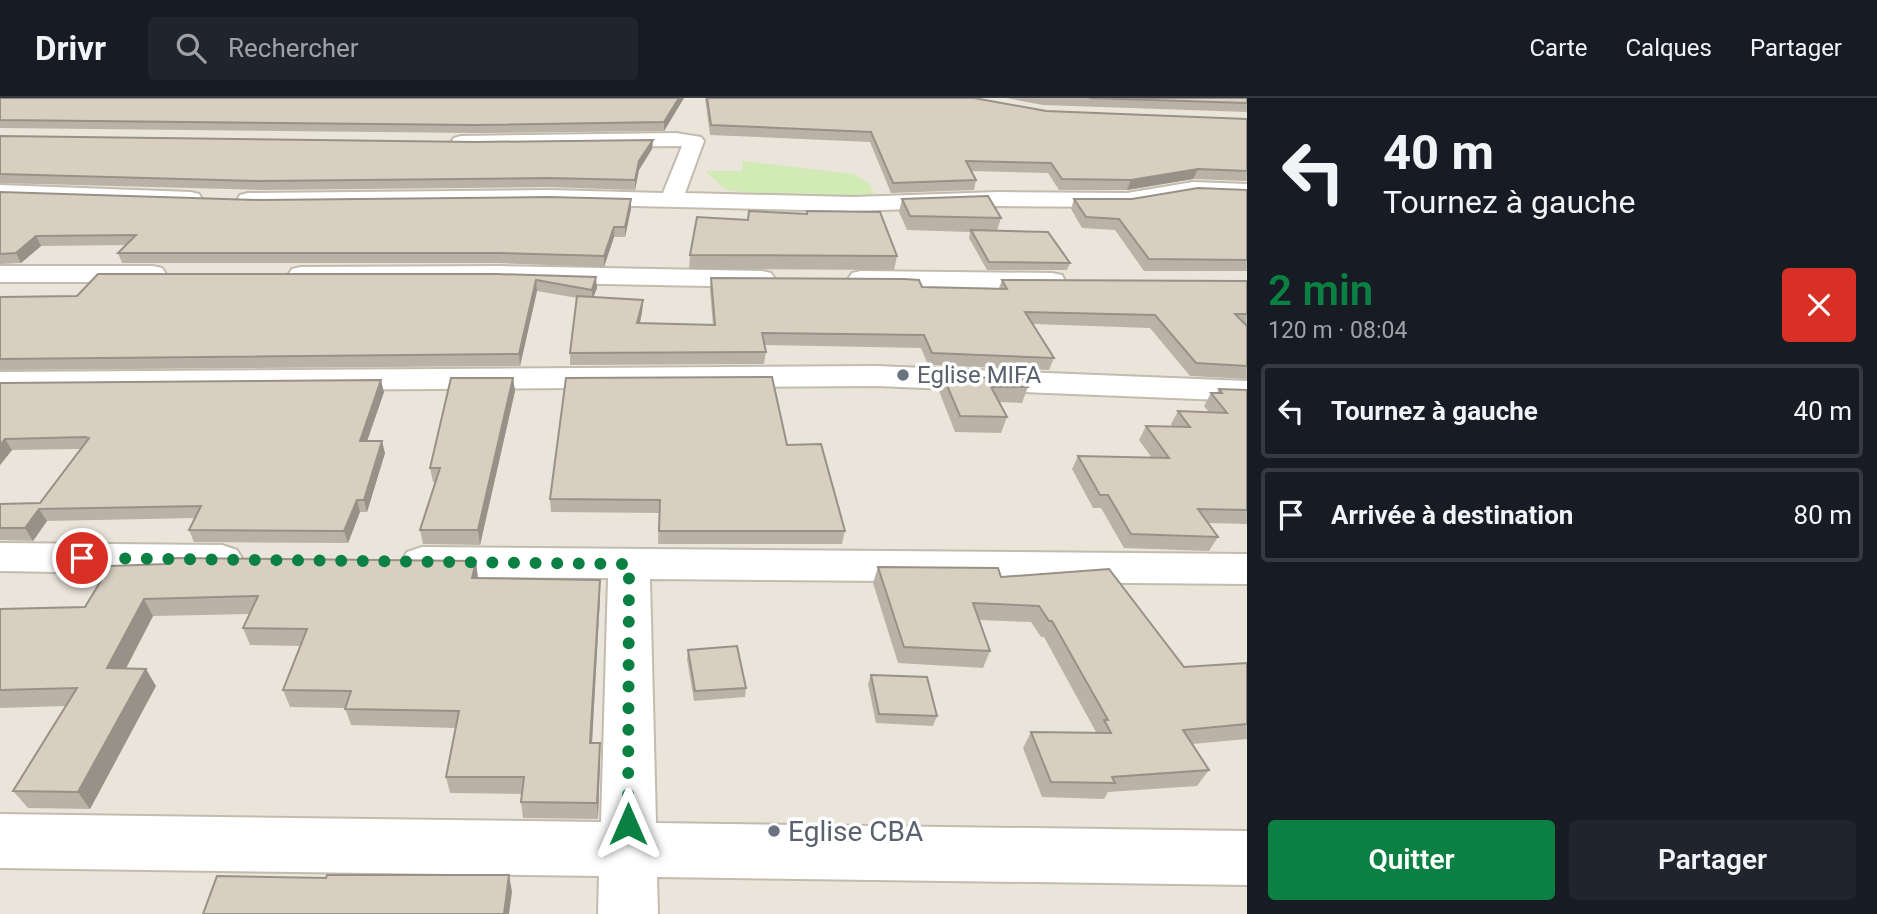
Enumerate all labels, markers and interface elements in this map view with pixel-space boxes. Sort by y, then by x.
search box [148,17,638,80]
text: Drivr [35,29,106,68]
icon: search [172,29,210,67]
text: Rechercher [228,33,359,63]
text: Carte [1529,34,1587,62]
text: Calques [1625,34,1712,62]
text: Partager [1750,34,1842,62]
text: 40 m [1383,124,1494,181]
icon: left [1268,126,1359,217]
text: Tournez à gauche [1383,183,1635,221]
text: 2 min [1268,266,1373,315]
button: close [1782,268,1856,342]
text: 120 m · 08:04 [1268,317,1407,344]
place label: Eglise MIFA [917,361,1041,389]
marker: Eglise MIFA [895,367,911,383]
icon: left [1272,392,1310,430]
text: Tournez à gauche [1331,396,1538,426]
text: 40 m [1794,396,1852,426]
icon: arrive [1272,496,1310,534]
text: Arrivée à destination [1331,500,1573,530]
text: 80 m [1794,500,1852,530]
pin [52,528,112,588]
icon: arrive [63,539,101,577]
position arrow [591,787,665,861]
place label: Eglise CBA [788,815,923,848]
button: Quitter [1268,820,1555,900]
button: Partager [1569,820,1856,900]
marker: Eglise CBA [766,823,782,839]

